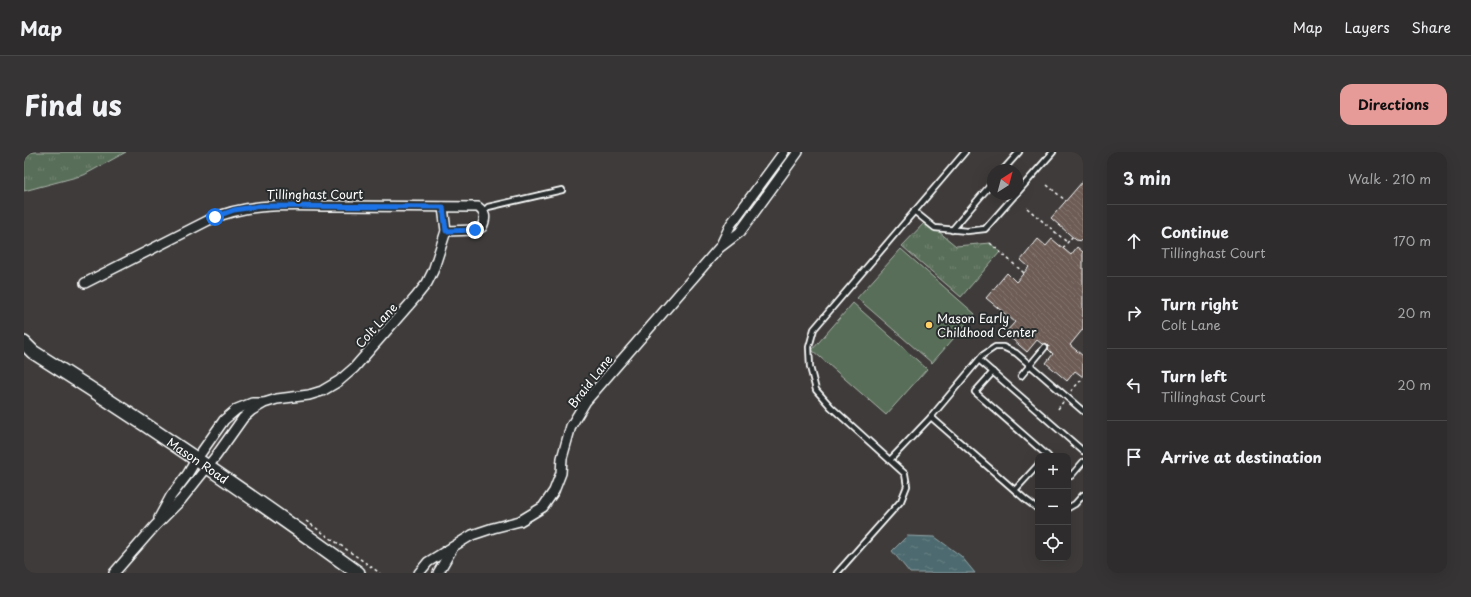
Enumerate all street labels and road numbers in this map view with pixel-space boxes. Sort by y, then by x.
street label: Tillinghast Court [267,185,363,203]
street label: Colt Lane [351,298,401,352]
street label: Braid Lane [563,350,617,412]
street label: Mason Road [163,433,232,488]

